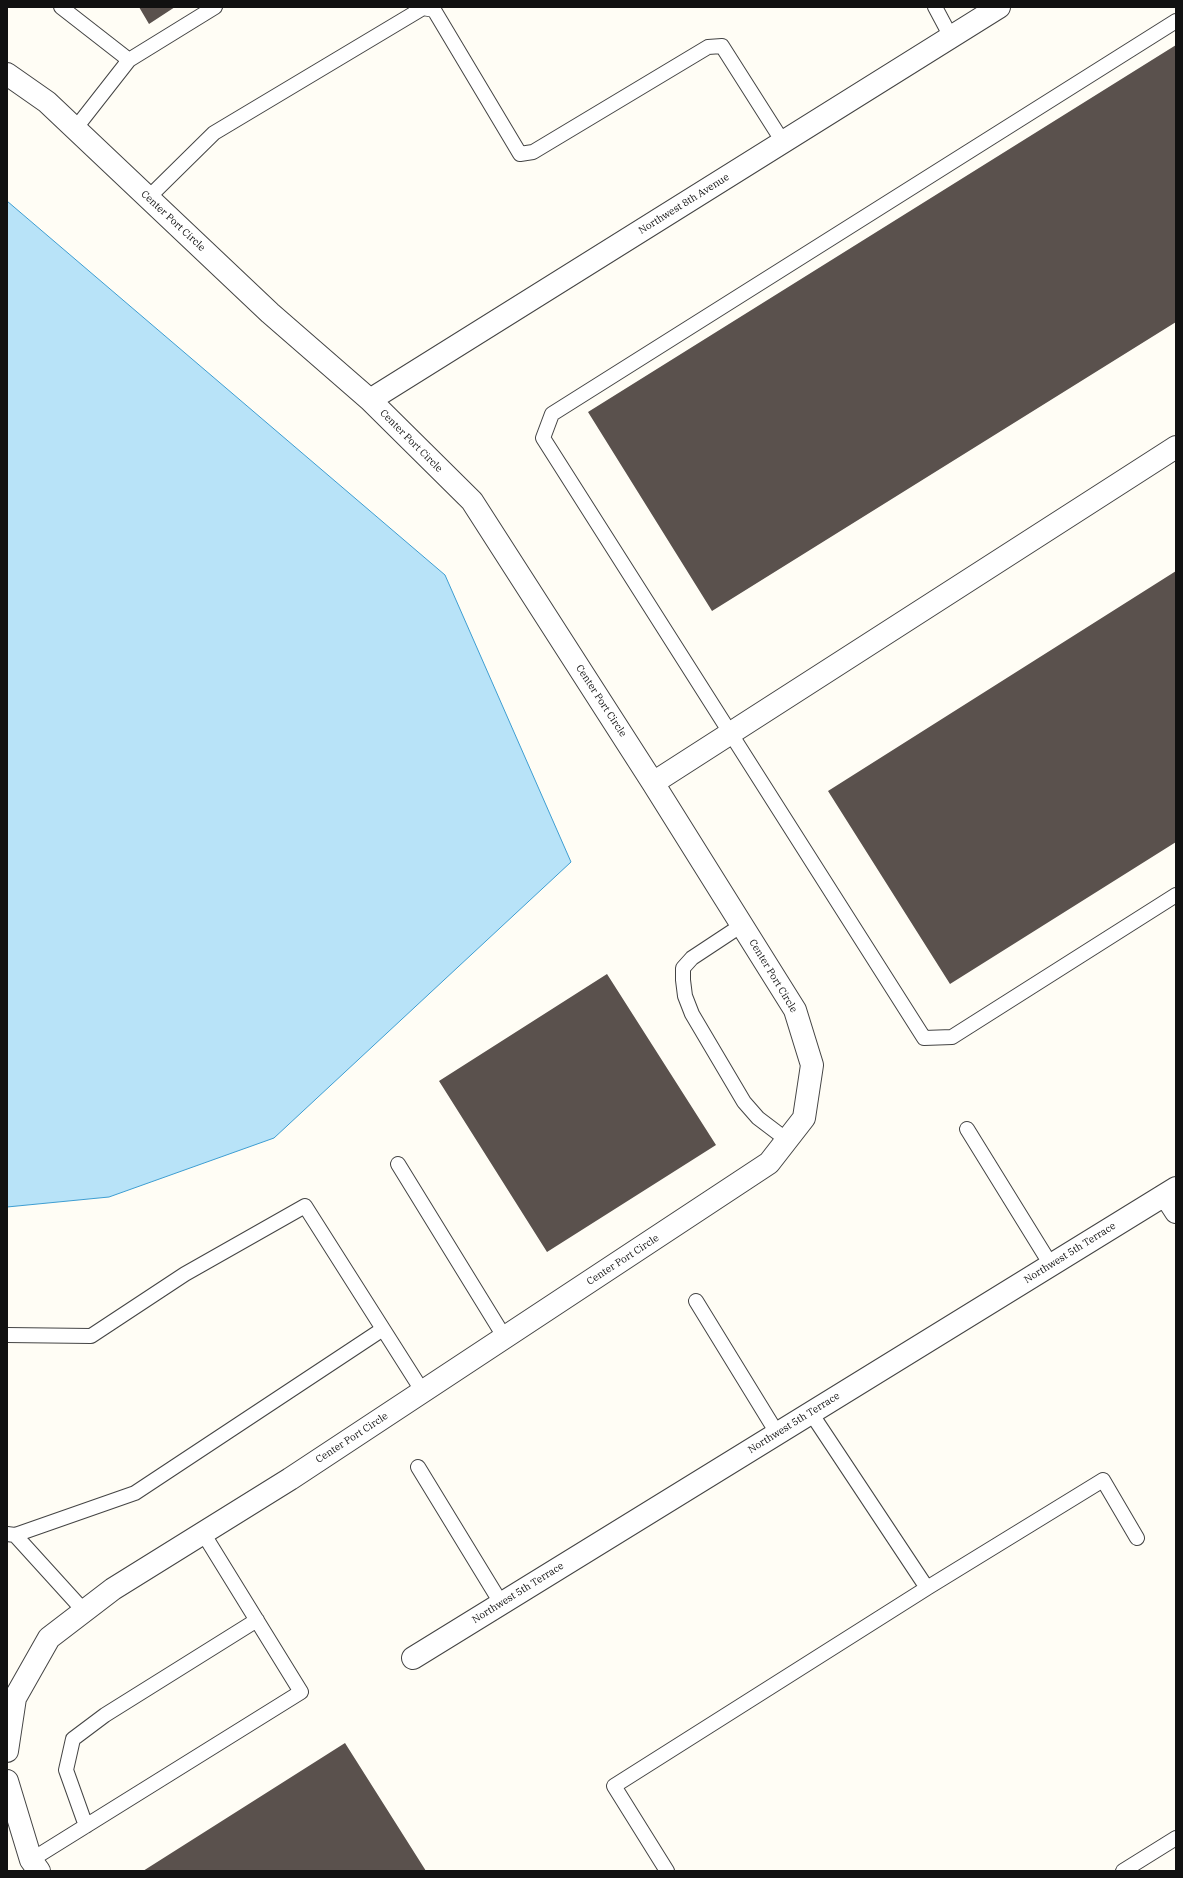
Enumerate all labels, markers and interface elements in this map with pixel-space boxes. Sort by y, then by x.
street label: Northwest 8th Avenue [636,171,732,237]
street label: Center Port Circle [138,188,208,254]
street label: Center Port Circle [377,407,445,475]
street label: Center Port Circle [573,663,629,739]
street label: Center Port Circle [746,937,800,1015]
street label: Northwest 5th Terrace [1022,1220,1118,1286]
street label: Center Port Circle [585,1232,661,1288]
street label: Northwest 5th Terrace [746,1390,842,1456]
street label: Center Port Circle [314,1410,390,1466]
street label: Northwest 5th Terrace [470,1560,566,1626]

